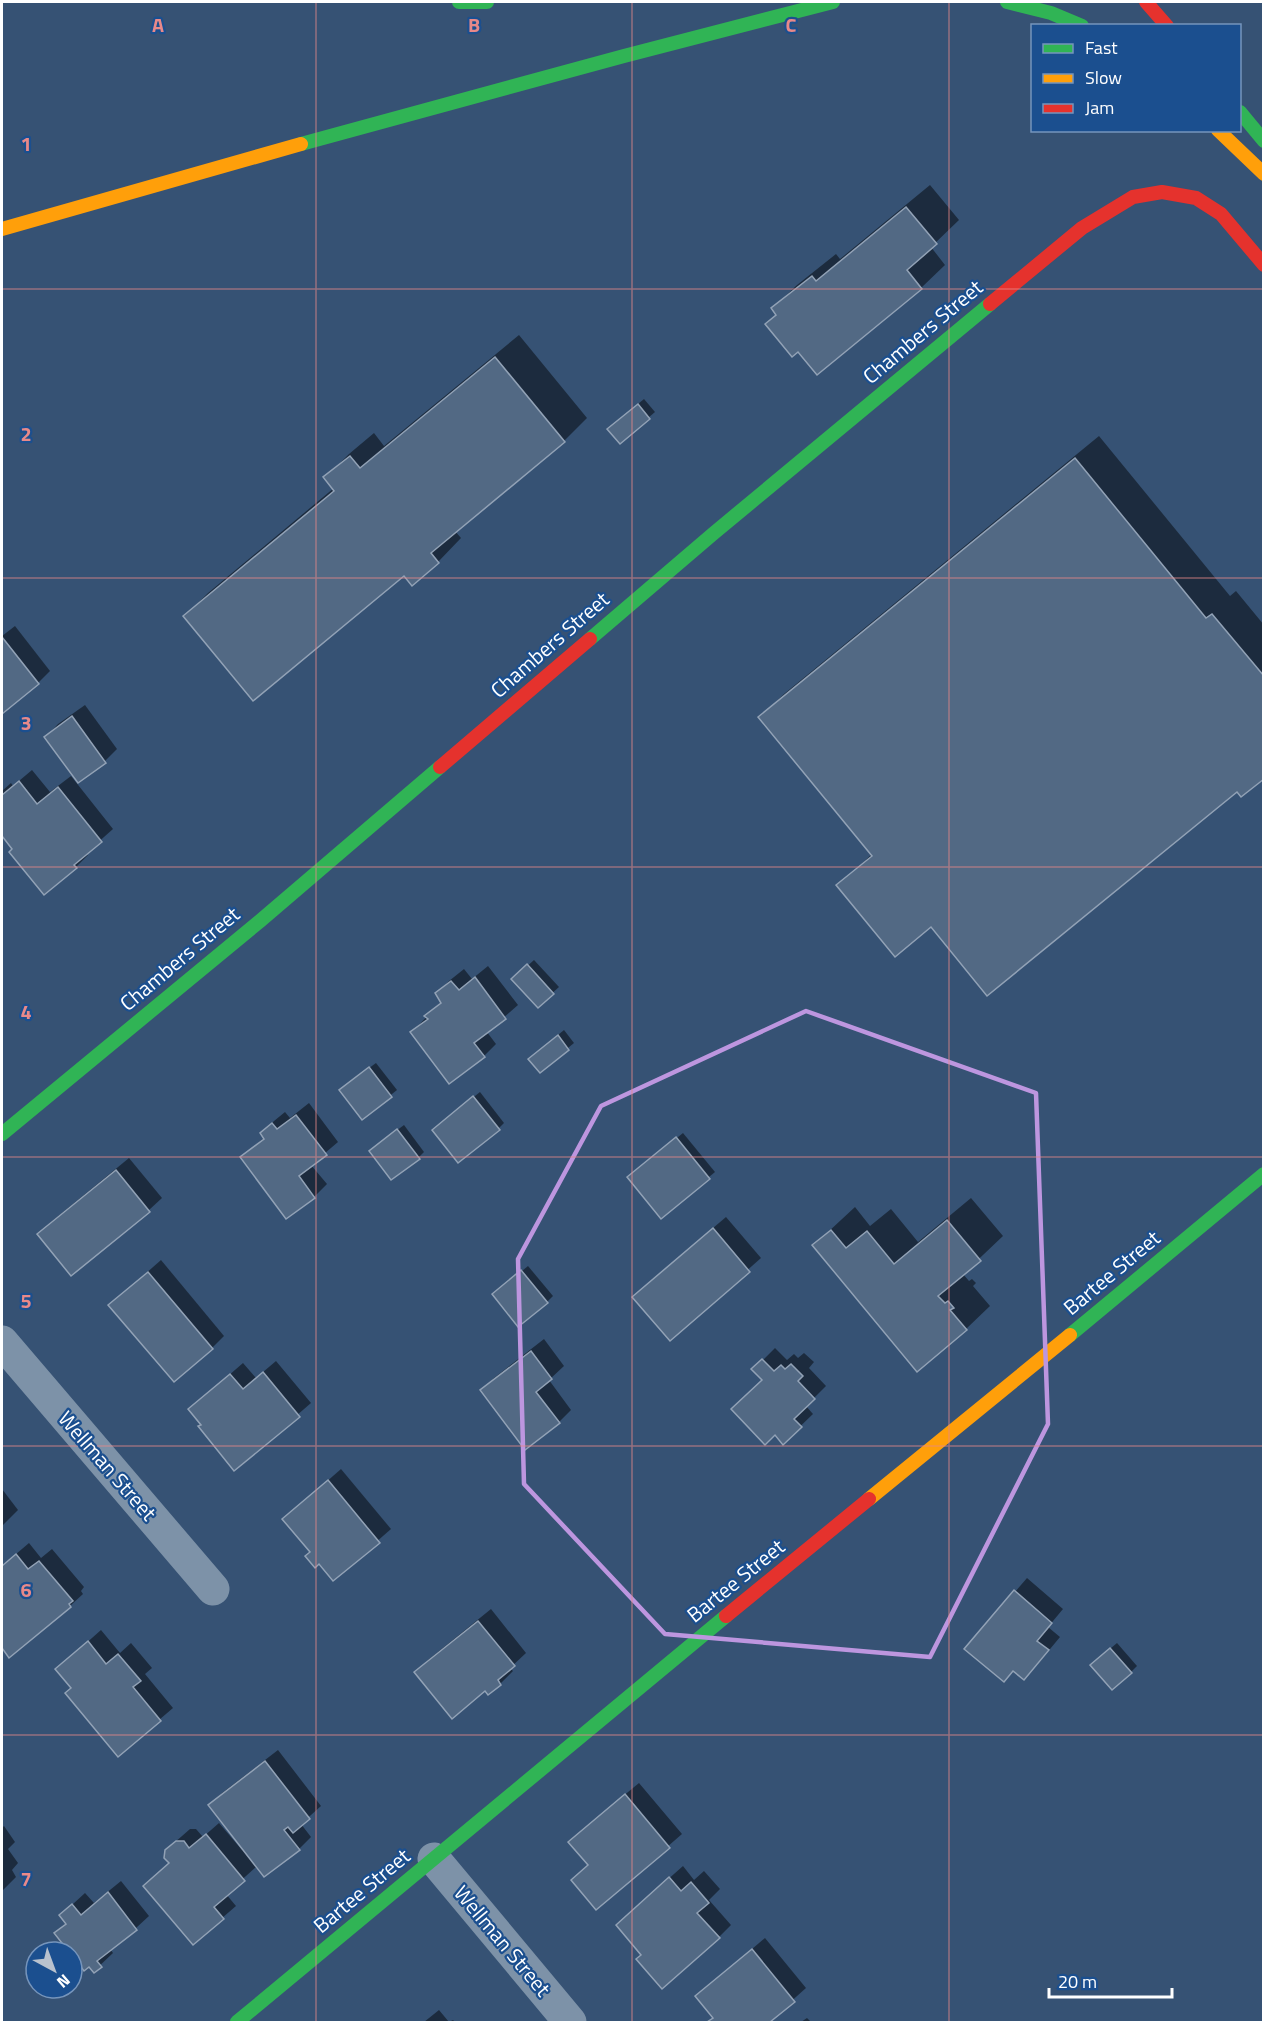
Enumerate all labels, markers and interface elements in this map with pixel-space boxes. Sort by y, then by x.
text: A [152,9,164,40]
text: B [468,9,480,40]
text: C [786,9,797,40]
legend [1031,24,1241,132]
text: Fast [1085,34,1118,61]
text: Slow [1085,64,1122,91]
text: Jam [1085,94,1114,121]
text: 1 [20,128,32,159]
street label: Chambers Street [855,271,990,391]
text: 2 [20,418,32,449]
street label: Chambers Street [483,583,616,705]
text: 3 [20,707,32,738]
street label: Chambers Street [112,898,247,1018]
text: 4 [20,996,32,1027]
street label: Bartee Street [1056,1222,1167,1322]
text: 5 [20,1285,32,1316]
street label: Wellman Street [51,1403,165,1528]
street label: Bartee Street [679,1530,792,1630]
text: 6 [20,1574,32,1605]
street label: Bartee Street [306,1840,417,1940]
text: 7 [20,1863,32,1894]
street label: Wellman Street [447,1878,559,2003]
north arrow [24,1940,84,2000]
scale bar [1049,1961,1172,1999]
text: 20 m [1058,1968,1097,1995]
text: N [52,1969,76,1994]

